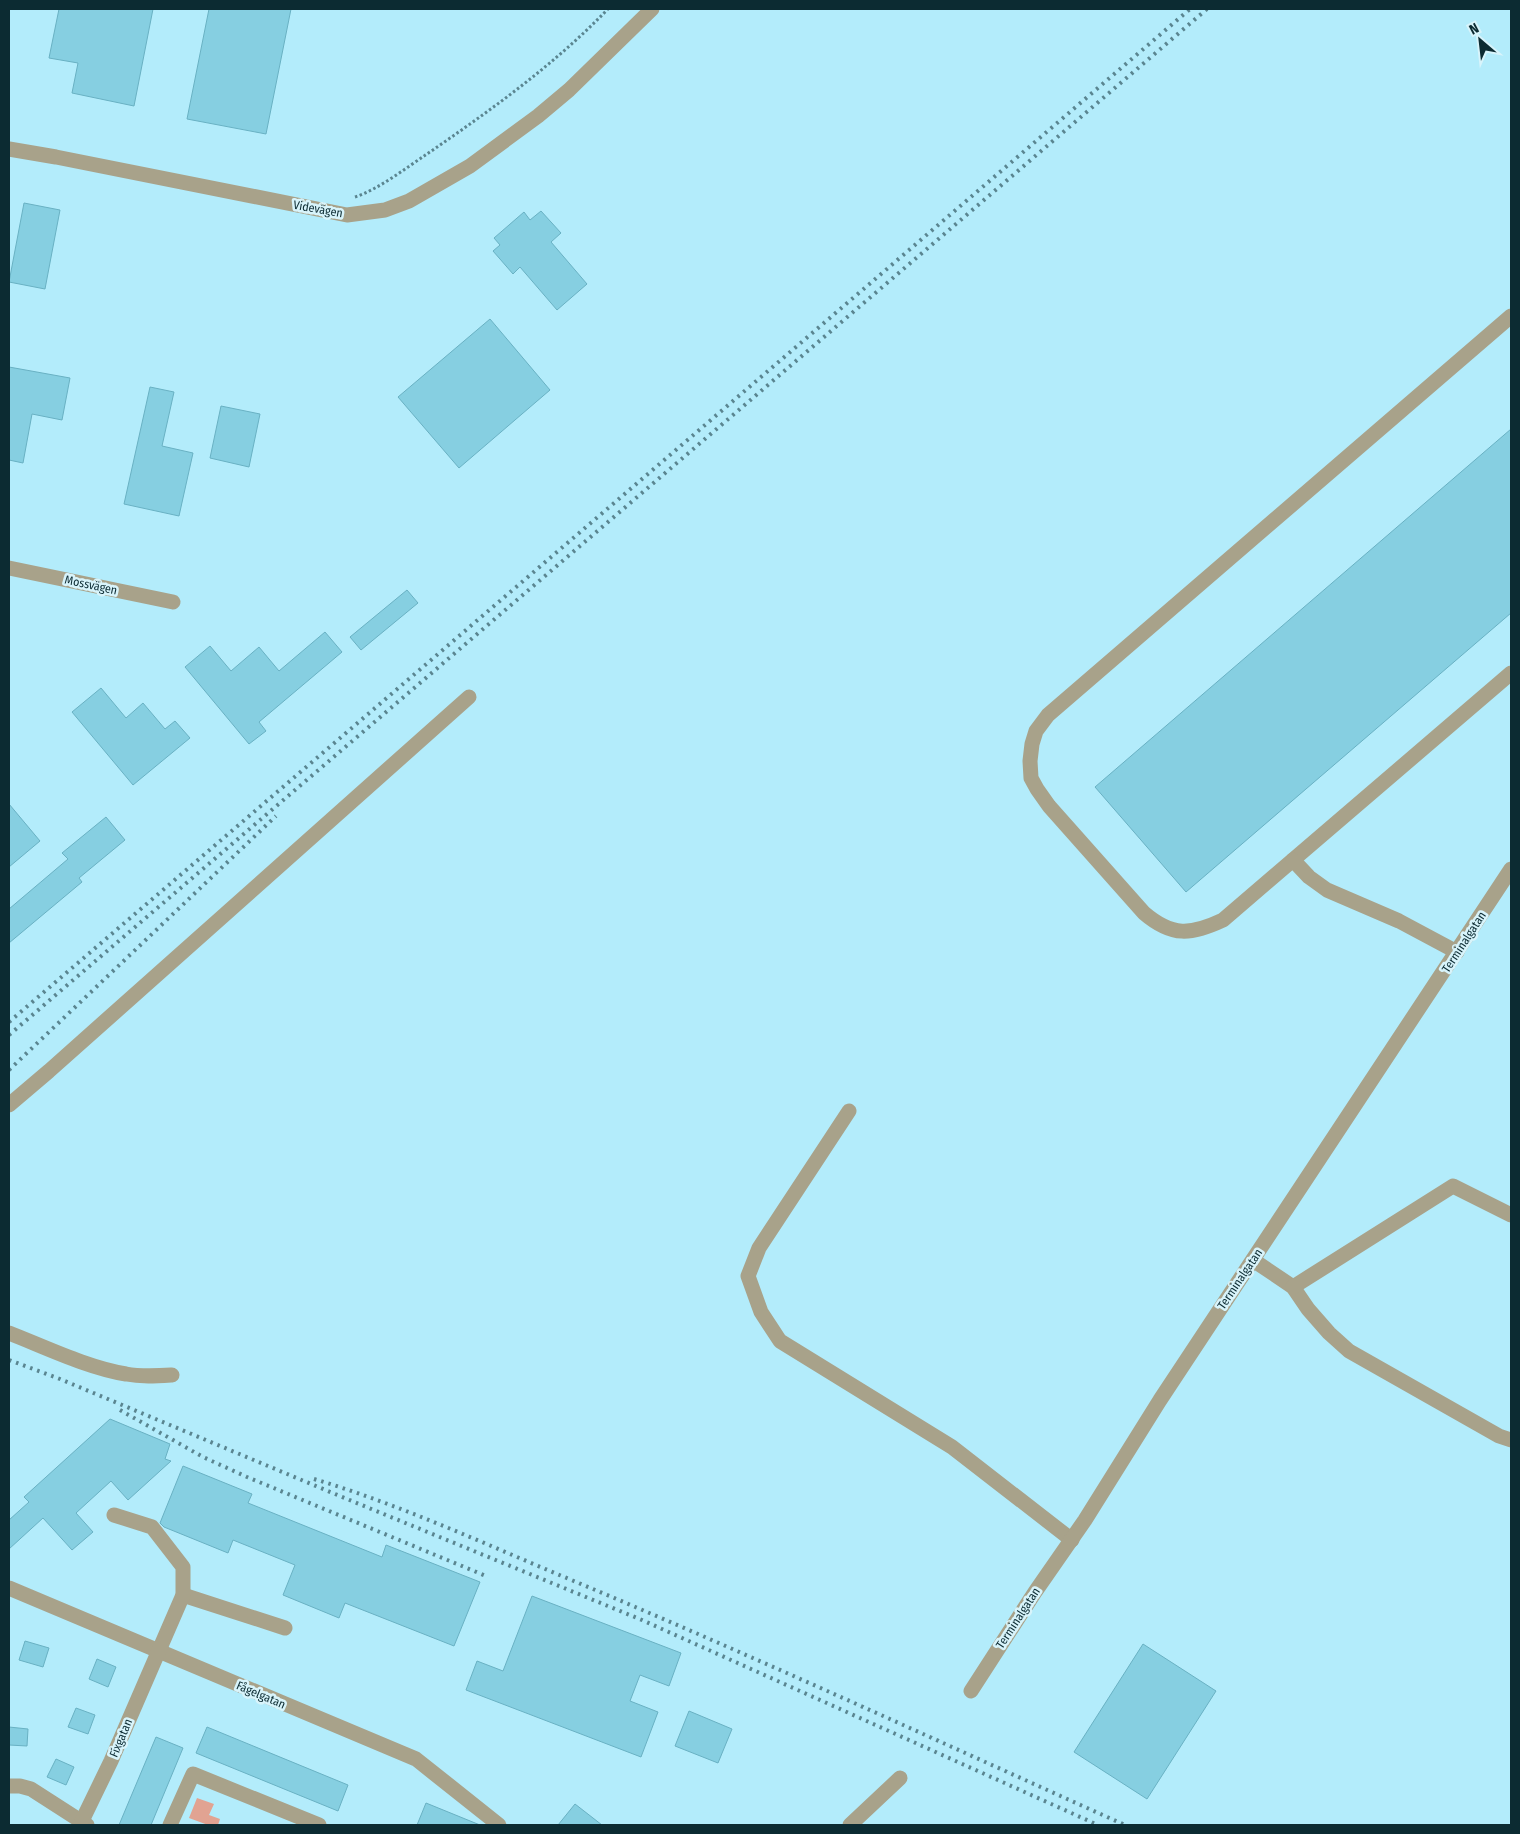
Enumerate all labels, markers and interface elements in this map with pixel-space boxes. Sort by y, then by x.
north arrow [1455,15,1505,65]
text: N [1466,19,1482,38]
street label: Videvägen [292,198,344,220]
street label: Mossvägen [63,573,119,597]
street label: Terminalgatan [1439,909,1489,975]
street label: Terminalgatan [1215,1246,1265,1312]
street label: Terminalgatan [993,1585,1043,1651]
street label: Fågelgatan [234,1678,288,1712]
street label: Fixgatan [107,1717,135,1759]

